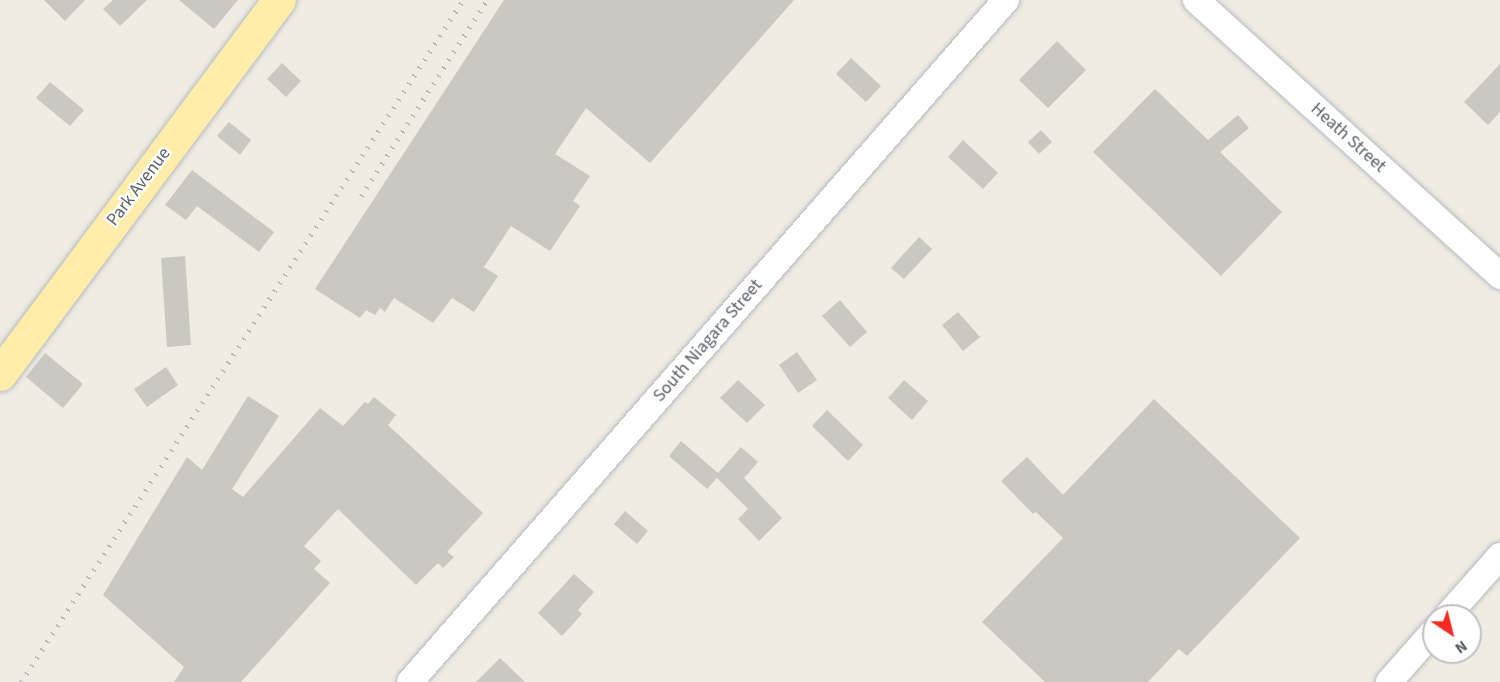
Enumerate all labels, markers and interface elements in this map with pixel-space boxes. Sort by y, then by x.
street label: Heath Street [1306,99,1390,177]
street label: Park Avenue [102,143,176,231]
street label: South Niagara Street [649,275,767,407]
north arrow [1422,604,1482,664]
text: N [1451,635,1472,659]

